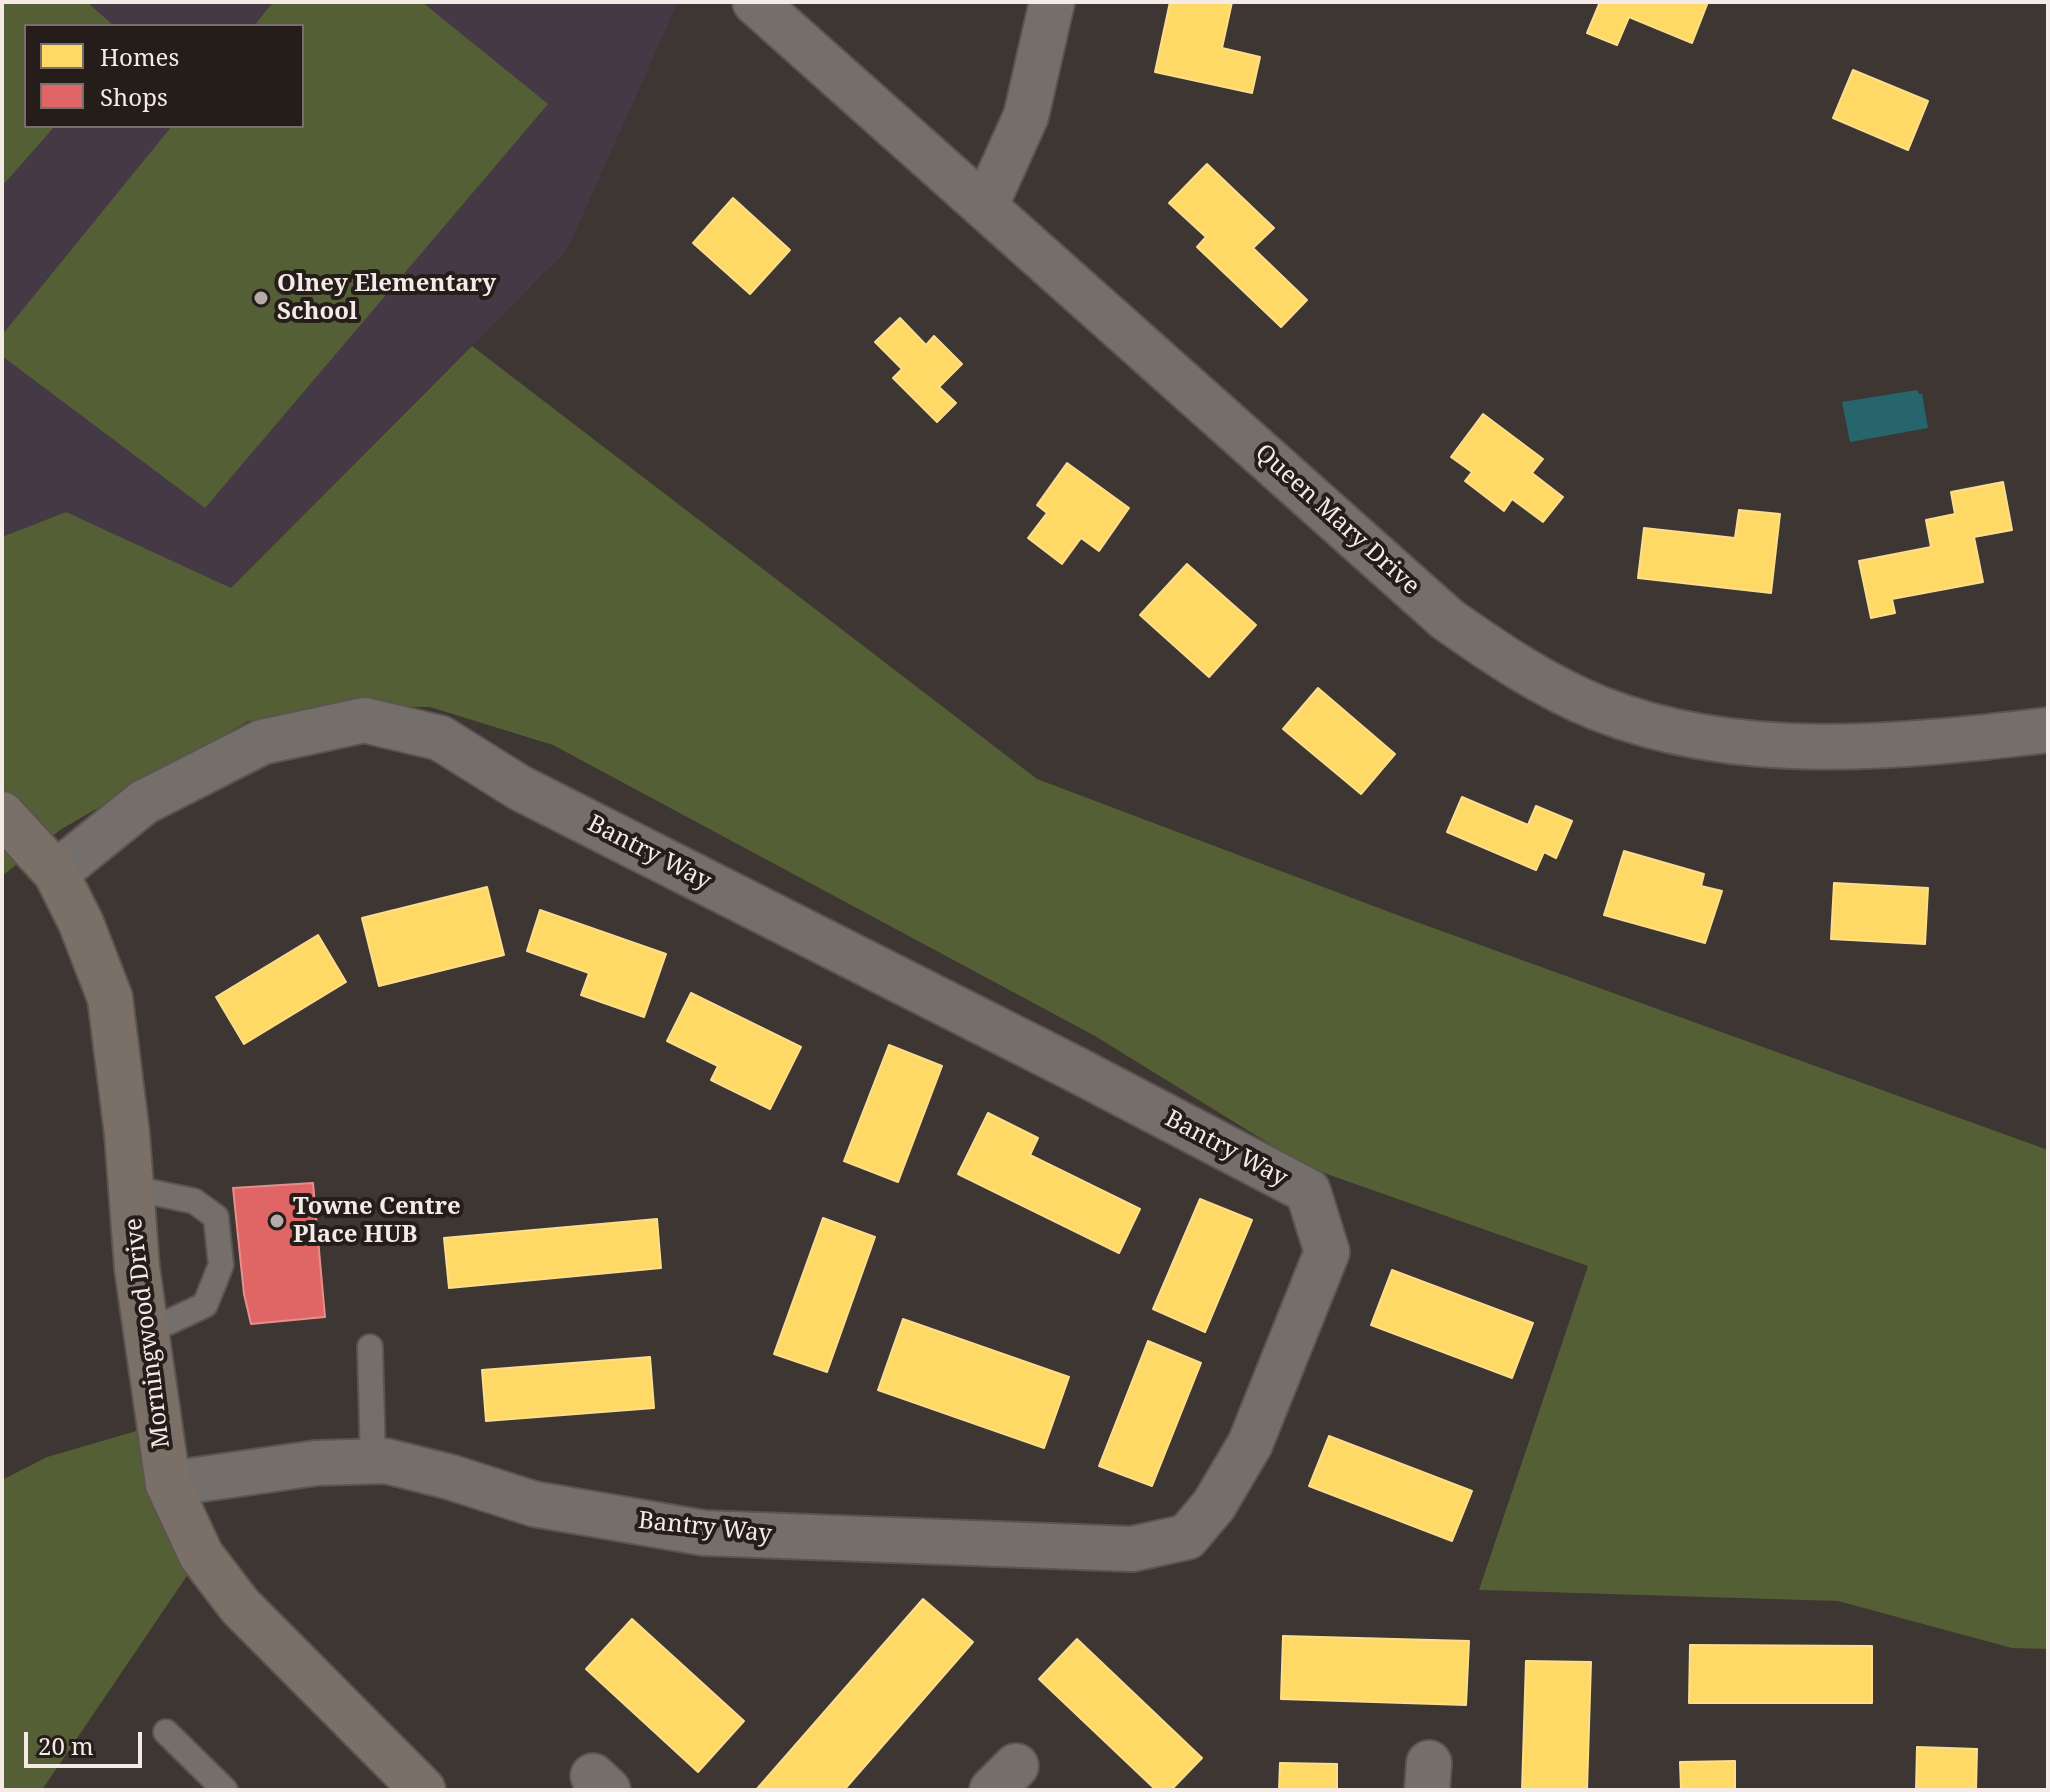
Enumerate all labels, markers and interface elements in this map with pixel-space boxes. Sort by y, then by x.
legend [24,24,304,128]
text: Homes [100,40,179,73]
text: Shops [100,80,168,113]
place label: Olney Elementary School [277,270,496,326]
marker: Olney Elementary School [252,289,270,307]
street label: Queen Mary Drive [1249,439,1425,601]
street label: Bantry Way [583,810,715,896]
street label: Bantry Way [1160,1105,1292,1193]
place label: Towne Centre Place HUB [293,1193,461,1249]
marker: Towne Centre Place HUB [268,1212,286,1230]
street label: Morningwood Drive [120,1216,176,1450]
street label: Bantry Way [637,1507,773,1549]
scale bar [28,1716,146,1766]
text: 20 m [38,1729,94,1762]

